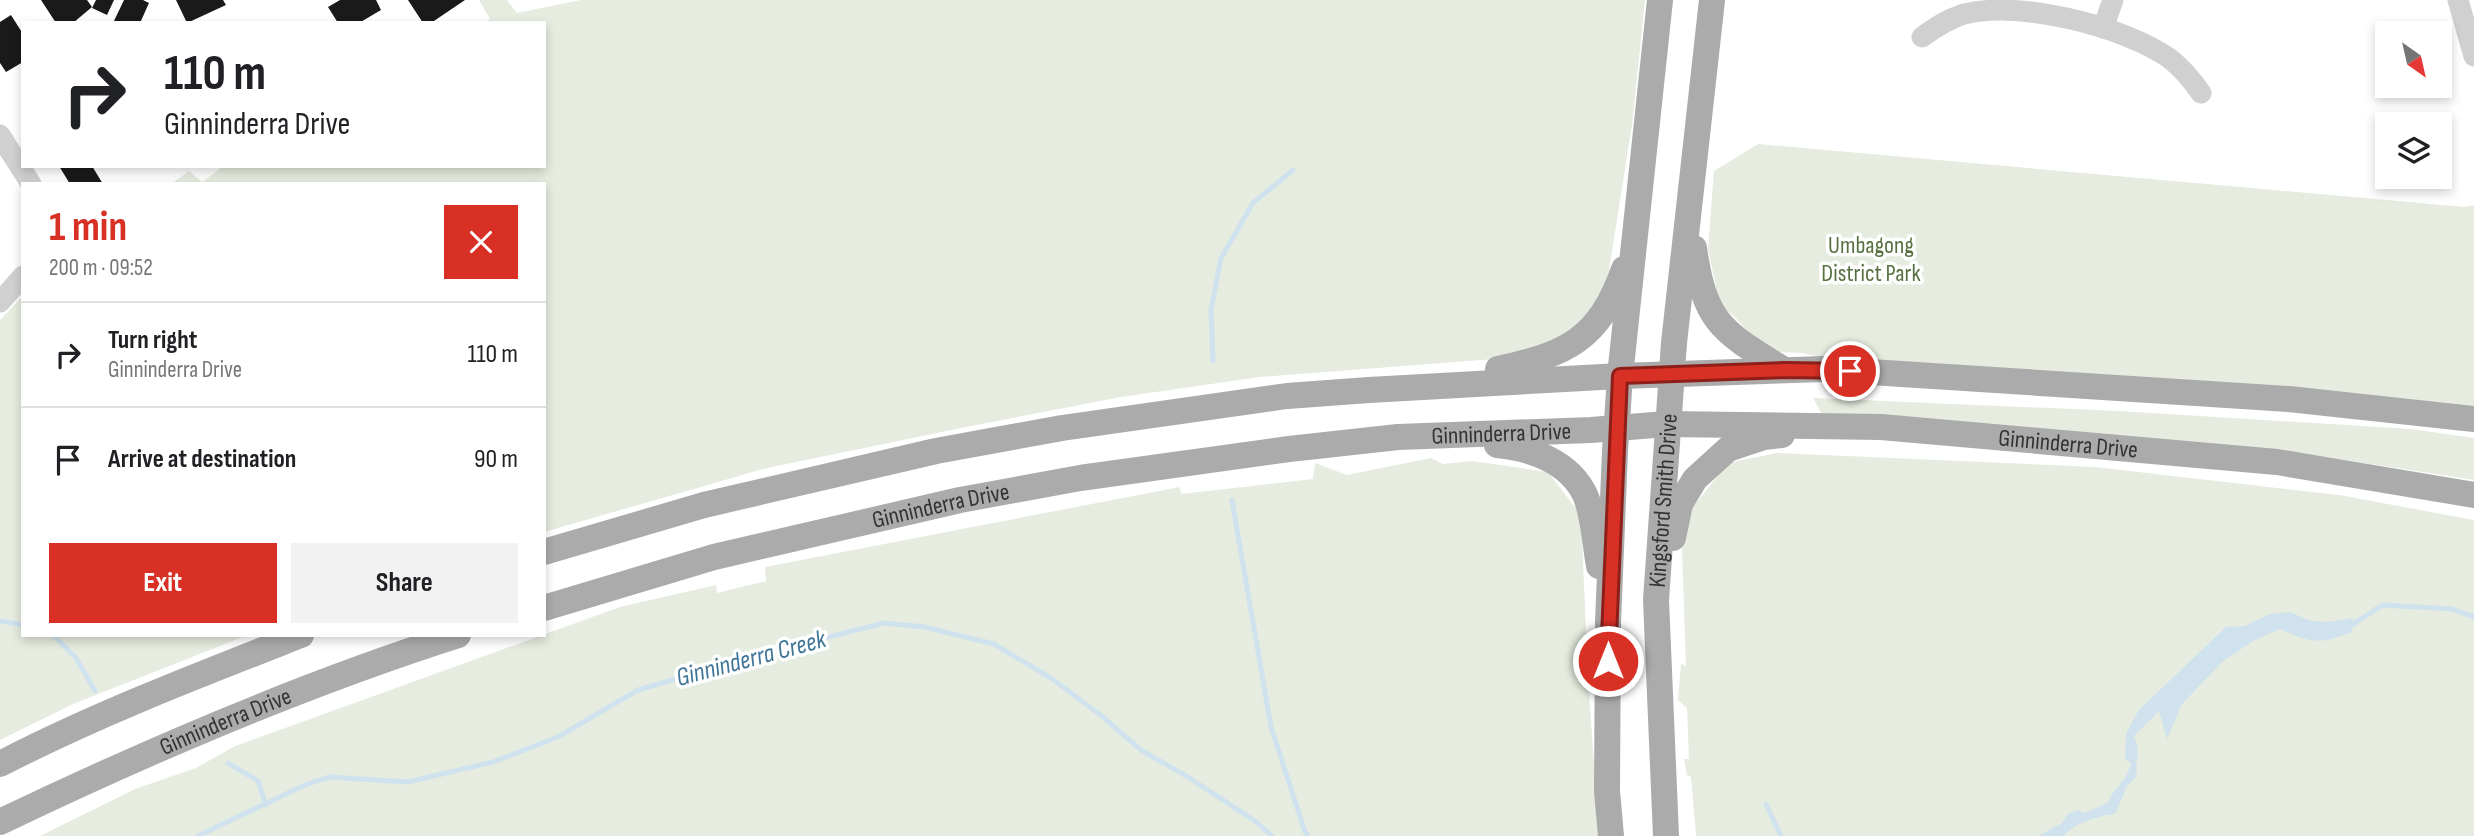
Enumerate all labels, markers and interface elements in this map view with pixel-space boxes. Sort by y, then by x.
north arrow [2375,21,2452,98]
map controls [2375,21,2452,189]
text: 110 m [164,45,266,104]
icon: right [49,49,140,140]
text: Ginninderra Drive [164,105,350,144]
button: layers [2375,112,2452,189]
text: 1 min [49,202,127,253]
button: close [444,205,518,279]
park label: Umbagong District Park [1821,231,1921,288]
text: 200 m · 09:52 [49,254,153,282]
text: Turn right [108,325,197,356]
icon: right [49,336,87,374]
text: 110 m [467,339,518,370]
pin [1820,341,1880,401]
icon: arrive [1831,352,1869,390]
text: Ginninderra Drive [108,356,242,384]
street label: Kingsford Smith Drive [1642,413,1684,588]
street label: Ginninderra Drive [1431,416,1572,450]
street label: Ginninderra Drive [1997,423,2139,464]
icon: arrive [49,441,87,479]
text: Arrive at destination [108,444,296,475]
text: 90 m [474,444,518,475]
street label: Ginninderra Drive [869,477,1012,534]
button: Exit [49,543,277,623]
button: Share [291,543,518,623]
water label: Ginninderra Creek [673,624,831,694]
position arrow [1571,624,1645,698]
street label: Ginninderra Drive [155,681,295,761]

